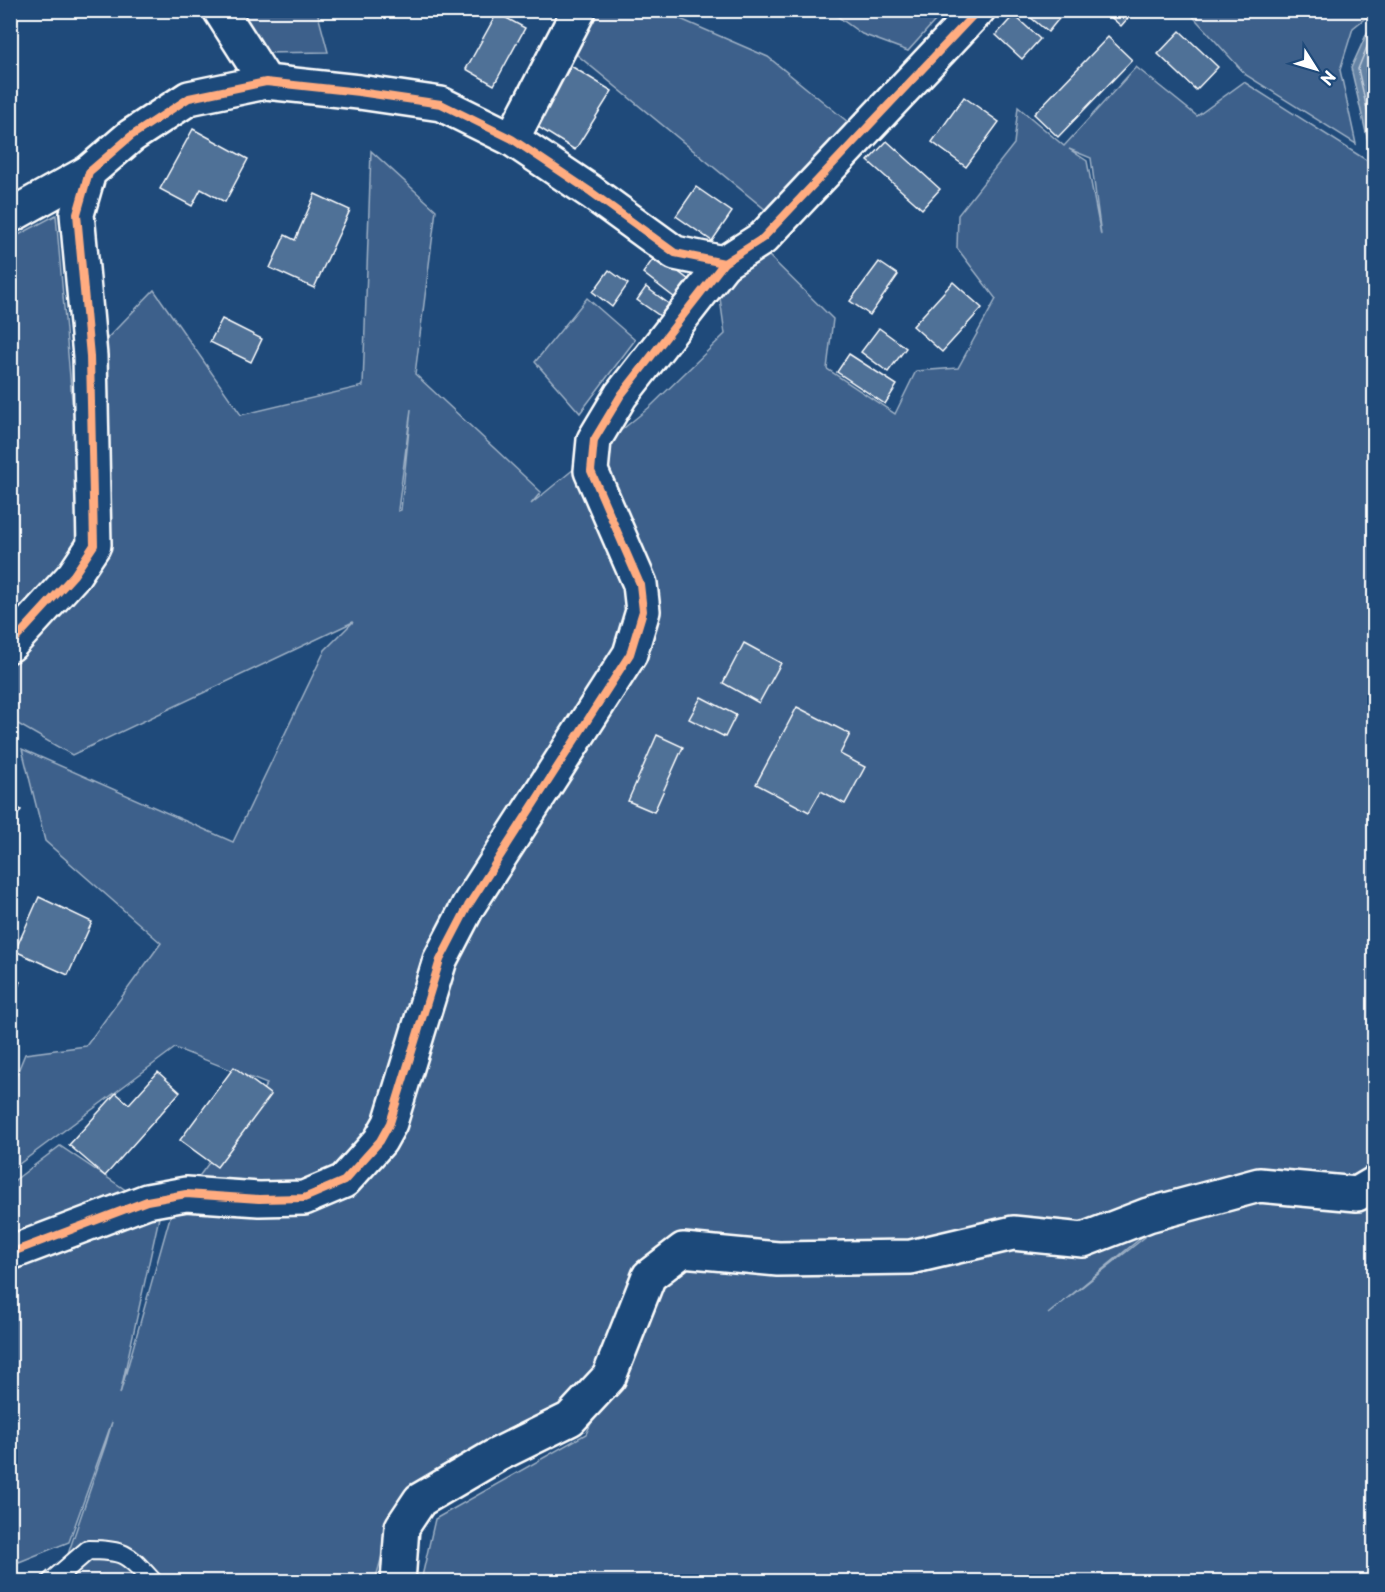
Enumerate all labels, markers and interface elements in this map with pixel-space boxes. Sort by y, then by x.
north arrow [1286,39,1346,99]
text: N [1315,66,1342,91]

